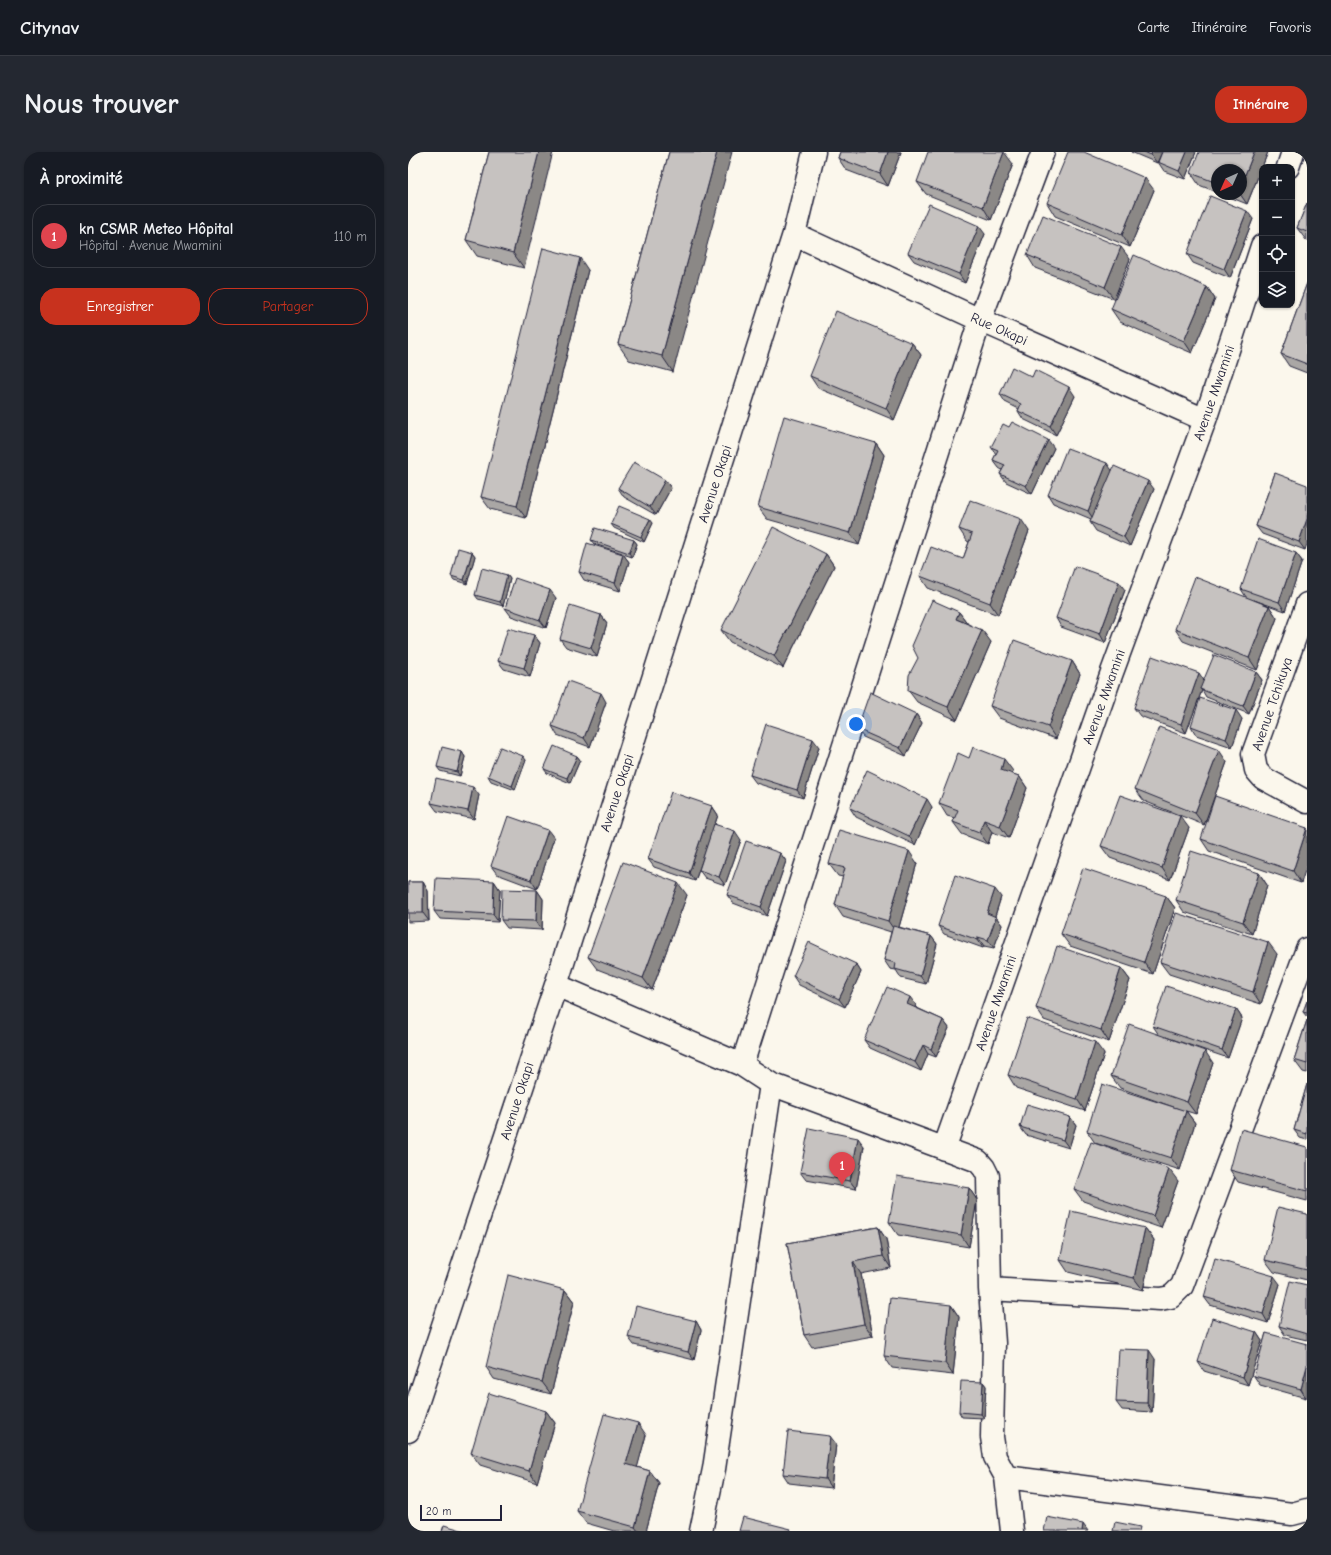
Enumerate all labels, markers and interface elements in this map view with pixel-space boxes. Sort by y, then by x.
text: Citynav [20,17,79,39]
text: Carte [1138,19,1170,36]
text: Itinéraire [1192,19,1247,36]
text: Favoris [1269,19,1311,36]
button: Itinéraire [1215,86,1307,123]
text: Nous trouver [24,88,179,120]
north arrow [1211,164,1247,200]
map controls [1259,164,1295,308]
button: + [1259,164,1295,200]
text: À proximité [40,169,123,188]
button: − [1259,200,1295,236]
text: kn CSMR Meteo Hôpital [79,220,233,238]
text: 1 [51,229,57,244]
text: 110 m [334,229,367,244]
button: locate [1259,236,1295,272]
text: Hôpital · Avenue Mwamini [79,238,222,253]
button: layers [1259,272,1295,308]
button: Enregistrer [40,288,200,325]
button: Partager [208,288,368,325]
street label: Rue Okapi [968,309,1030,349]
street label: Avenue Mwamini [1190,343,1238,443]
street label: Avenue Okapi [694,443,736,525]
street label: Avenue Mwamini [1079,647,1129,747]
street label: Avenue Tchikuya [1248,655,1296,753]
your location [846,714,866,734]
street label: Avenue Okapi [596,752,638,834]
street label: Avenue Mwamini [972,953,1020,1053]
street label: Avenue Okapi [496,1060,538,1142]
pin: 1 [829,1152,855,1185]
scale bar [420,1503,502,1522]
text: 20 m [426,1505,451,1518]

